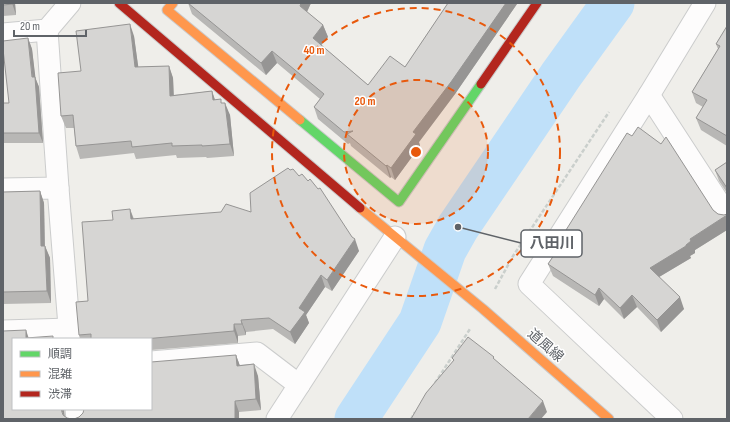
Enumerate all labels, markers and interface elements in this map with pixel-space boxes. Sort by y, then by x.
scale bar [14,12,86,38]
text: 20 m [20,19,40,34]
text: 40 m [303,43,325,58]
text: 20 m [355,94,375,109]
centre of rings [409,145,423,159]
callout: 八田川 [521,230,582,257]
text: 八田川 [529,234,575,253]
street label: 道風線 [524,325,567,366]
legend [12,338,152,410]
text: 順調 [48,347,72,362]
text: 混雑 [48,367,72,382]
text: 渋滞 [48,387,72,402]

